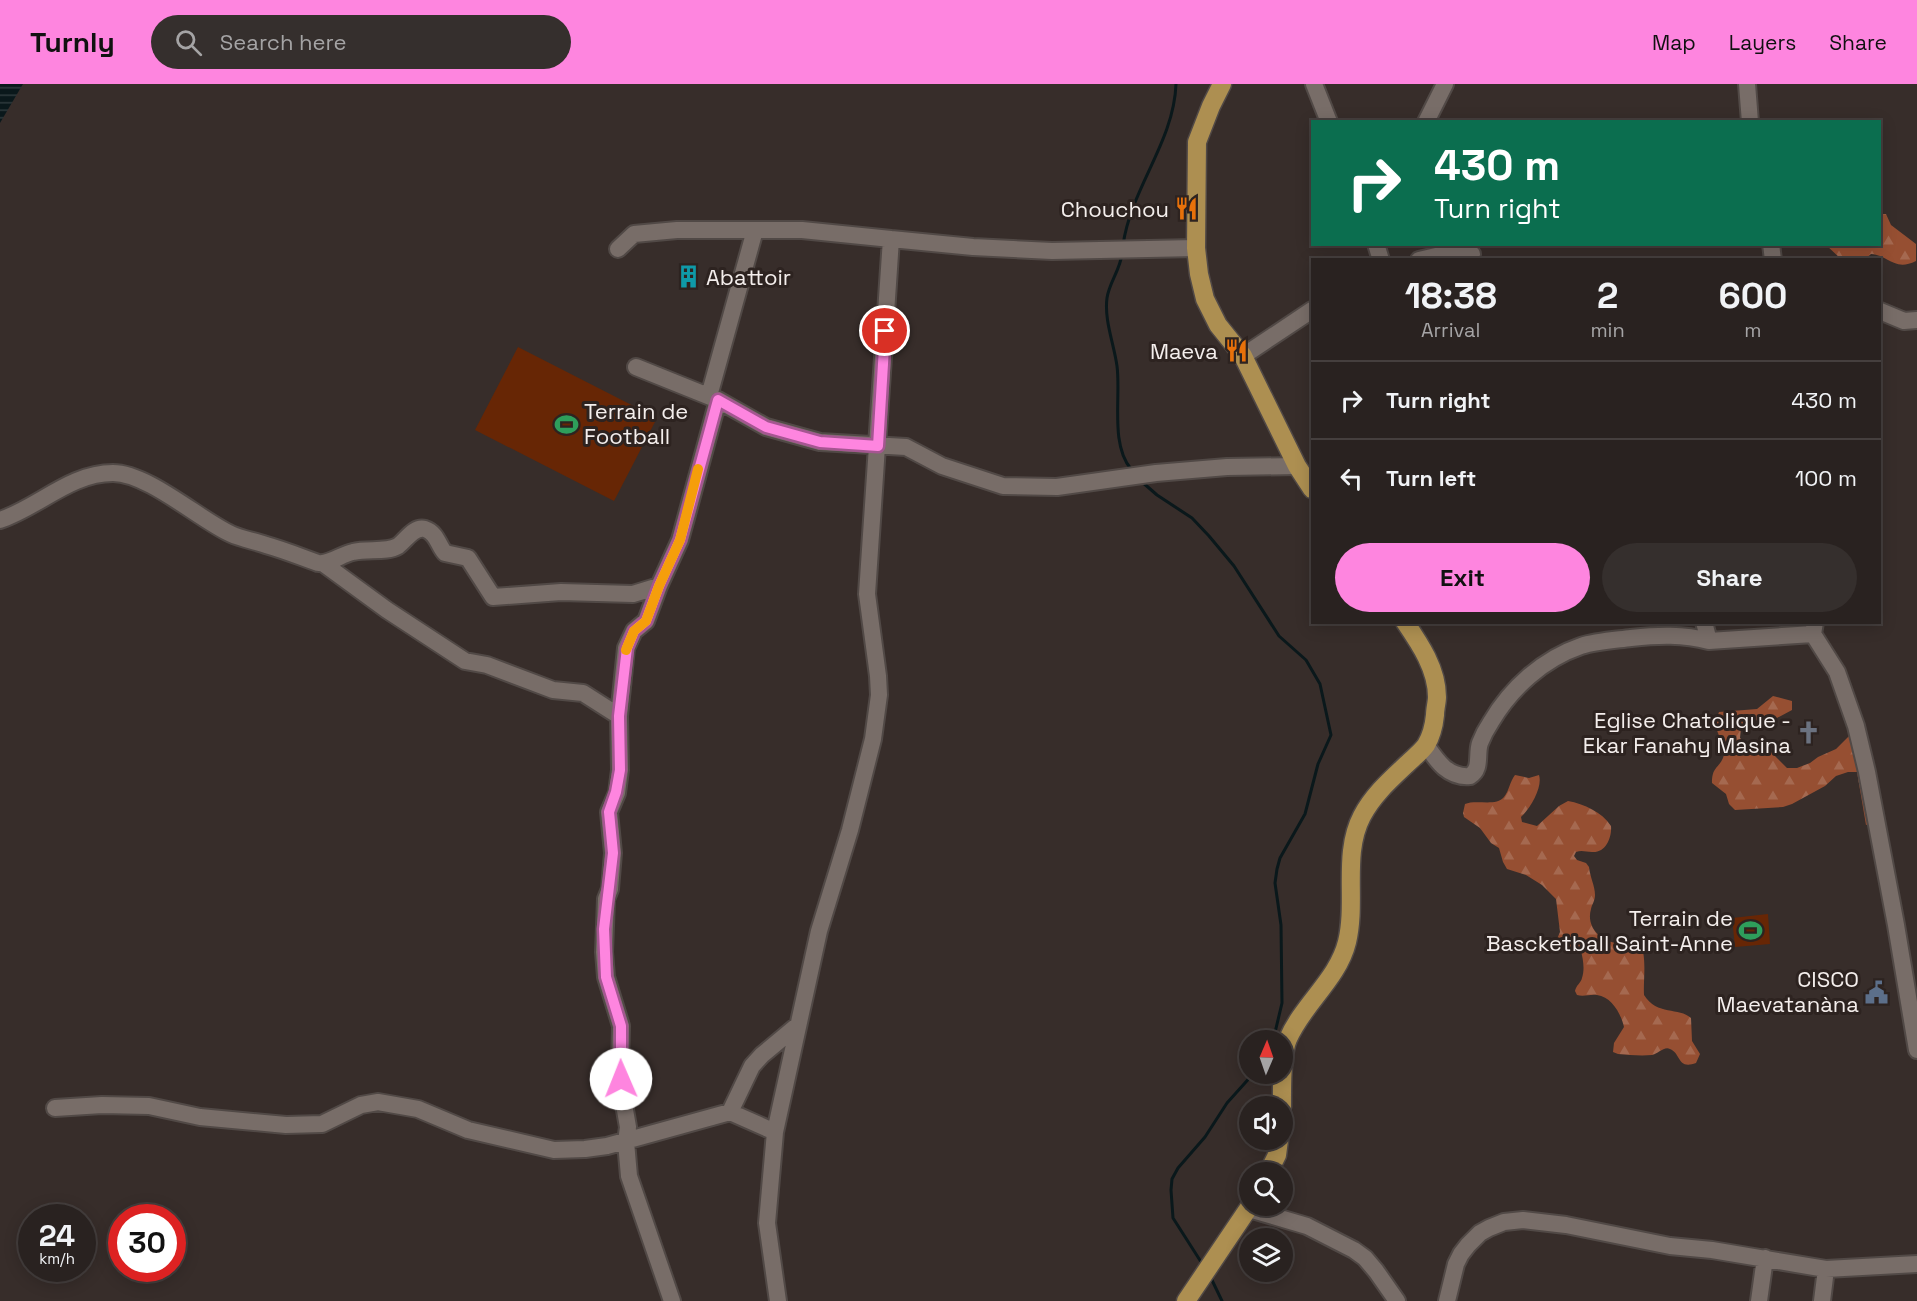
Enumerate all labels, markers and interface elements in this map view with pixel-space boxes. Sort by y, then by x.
search box [151,15,571,69]
text: Turnly [30,24,115,60]
icon: search [172,26,205,59]
text: Search here [220,28,347,56]
text: Map [1652,29,1696,56]
text: Layers [1729,29,1796,56]
text: Share [1829,29,1887,56]
text: 430 m [1434,139,1560,192]
icon: right [1335,144,1413,222]
text: Turn right [1434,191,1561,226]
place label: Chouchou [1061,195,1169,223]
restaurant icon: Chouchou [1174,196,1200,222]
place label: Abattoir [706,263,791,291]
building icon: Abattoir [675,264,701,290]
text: 18:38 [1405,273,1497,319]
text: 2 [1597,273,1618,319]
text: 600 [1718,273,1787,319]
pin [859,305,910,356]
icon: arrive [868,314,901,347]
text: Arrival [1421,317,1480,343]
text: min [1590,317,1625,343]
text: m [1744,317,1761,343]
place label: Maeva [1150,337,1218,365]
restaurant icon: Maeva [1223,338,1249,364]
icon: right [1335,384,1368,417]
text: Turn right [1386,386,1491,414]
text: 430 m [1791,386,1857,414]
place label: Terrain de Football [584,397,688,450]
sports icon: Terrain de Football [553,411,579,437]
icon: left [1335,462,1368,495]
text: Turn left [1386,464,1476,492]
text: 100 m [1795,464,1857,492]
button: Exit [1335,543,1590,612]
button: Share [1602,543,1857,612]
place label: Eglise Chatolique - Ekar Fanahy Masina [1583,706,1791,759]
church icon: Eglise Chatolique - Ekar Fanahy Masina [1796,720,1822,746]
place label: Terrain de Bascketball Saint-Anne [1486,904,1733,957]
sports icon: Terrain de Bascketball Saint-Anne [1738,918,1764,944]
place label: CISCO Maevatanàna [1717,965,1859,1018]
public building icon: CISCO Maevatanàna [1864,979,1890,1005]
north arrow [1239,1030,1293,1084]
map controls [1239,1030,1293,1282]
position arrow [589,1047,653,1111]
button: sound [1239,1096,1293,1150]
button: search [1239,1162,1293,1216]
speed limit sign: 30 [108,1204,186,1282]
text: 24 [39,1216,75,1255]
button: layers [1239,1228,1293,1282]
text: km/h [39,1249,75,1268]

